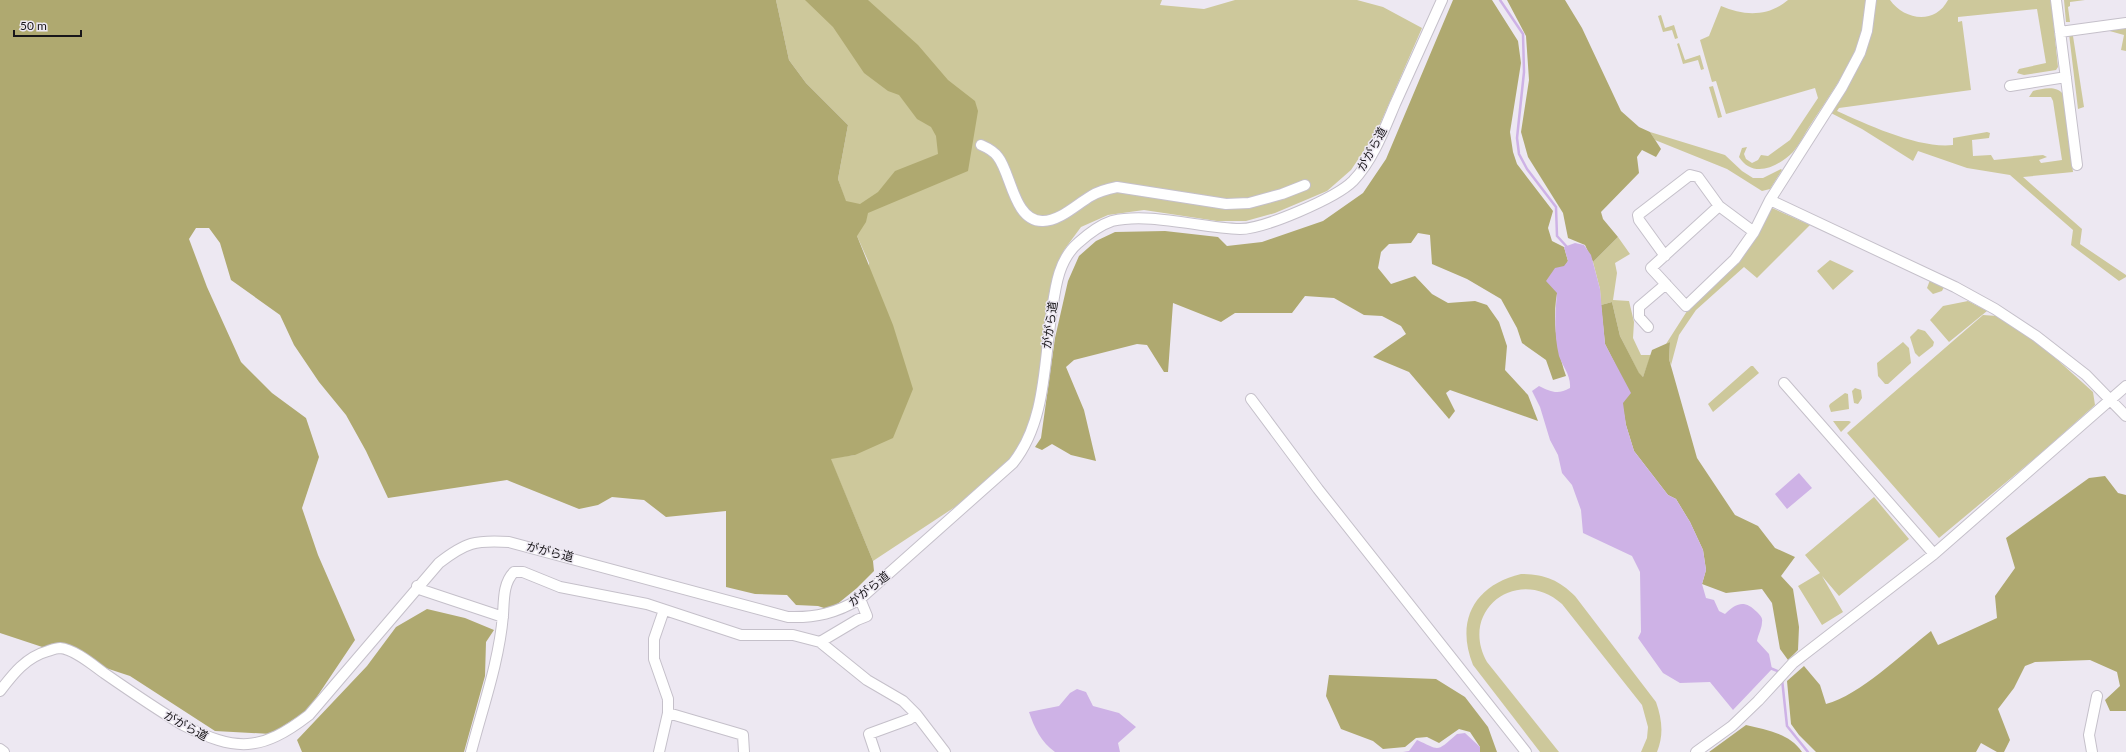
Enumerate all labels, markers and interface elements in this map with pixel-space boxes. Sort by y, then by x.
scale bar [14,12,81,38]
text: 50 m [20,18,47,33]
street label: ががら道 [1353,124,1390,173]
street label: ががら道 [1039,300,1060,350]
street label: ががら道 [525,538,575,565]
street label: ががら道 [845,568,892,609]
street label: ががら道 [162,707,211,744]

